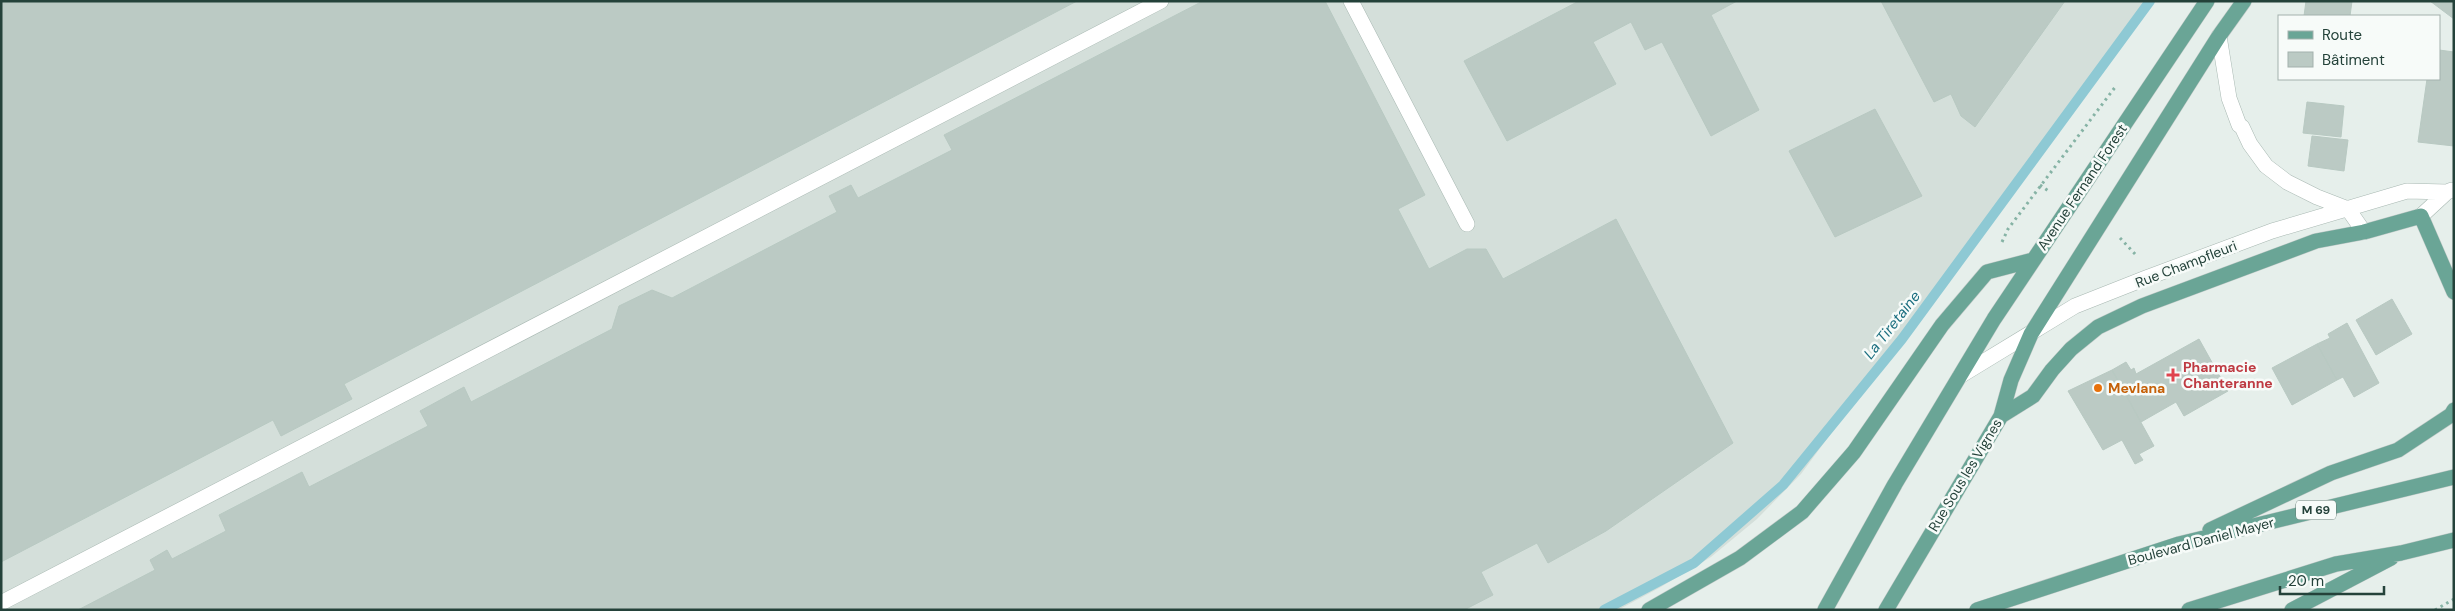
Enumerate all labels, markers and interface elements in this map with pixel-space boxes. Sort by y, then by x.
legend [2278,15,2440,80]
text: Route [2322,25,2362,45]
text: Bâtiment [2322,50,2385,70]
street label: Avenue Fernand Forest [2033,120,2131,254]
street label: Rue Champfleuri [2133,236,2239,292]
water label: La Tiretaine [1859,287,1925,363]
place label: Pharmacie Chanteranne [2183,358,2273,392]
marker: Pharmacie Chanteranne [2167,369,2179,381]
place label: Mevlana [2108,379,2165,397]
marker: Mevlana [2092,382,2104,394]
street label: Rue Sous les Vignes [1924,415,2006,535]
road number: M 69 [2296,500,2336,520]
street label: Boulevard Daniel Mayer [2126,513,2276,569]
scale bar [2280,564,2384,596]
text: 20 m [2288,571,2324,591]

